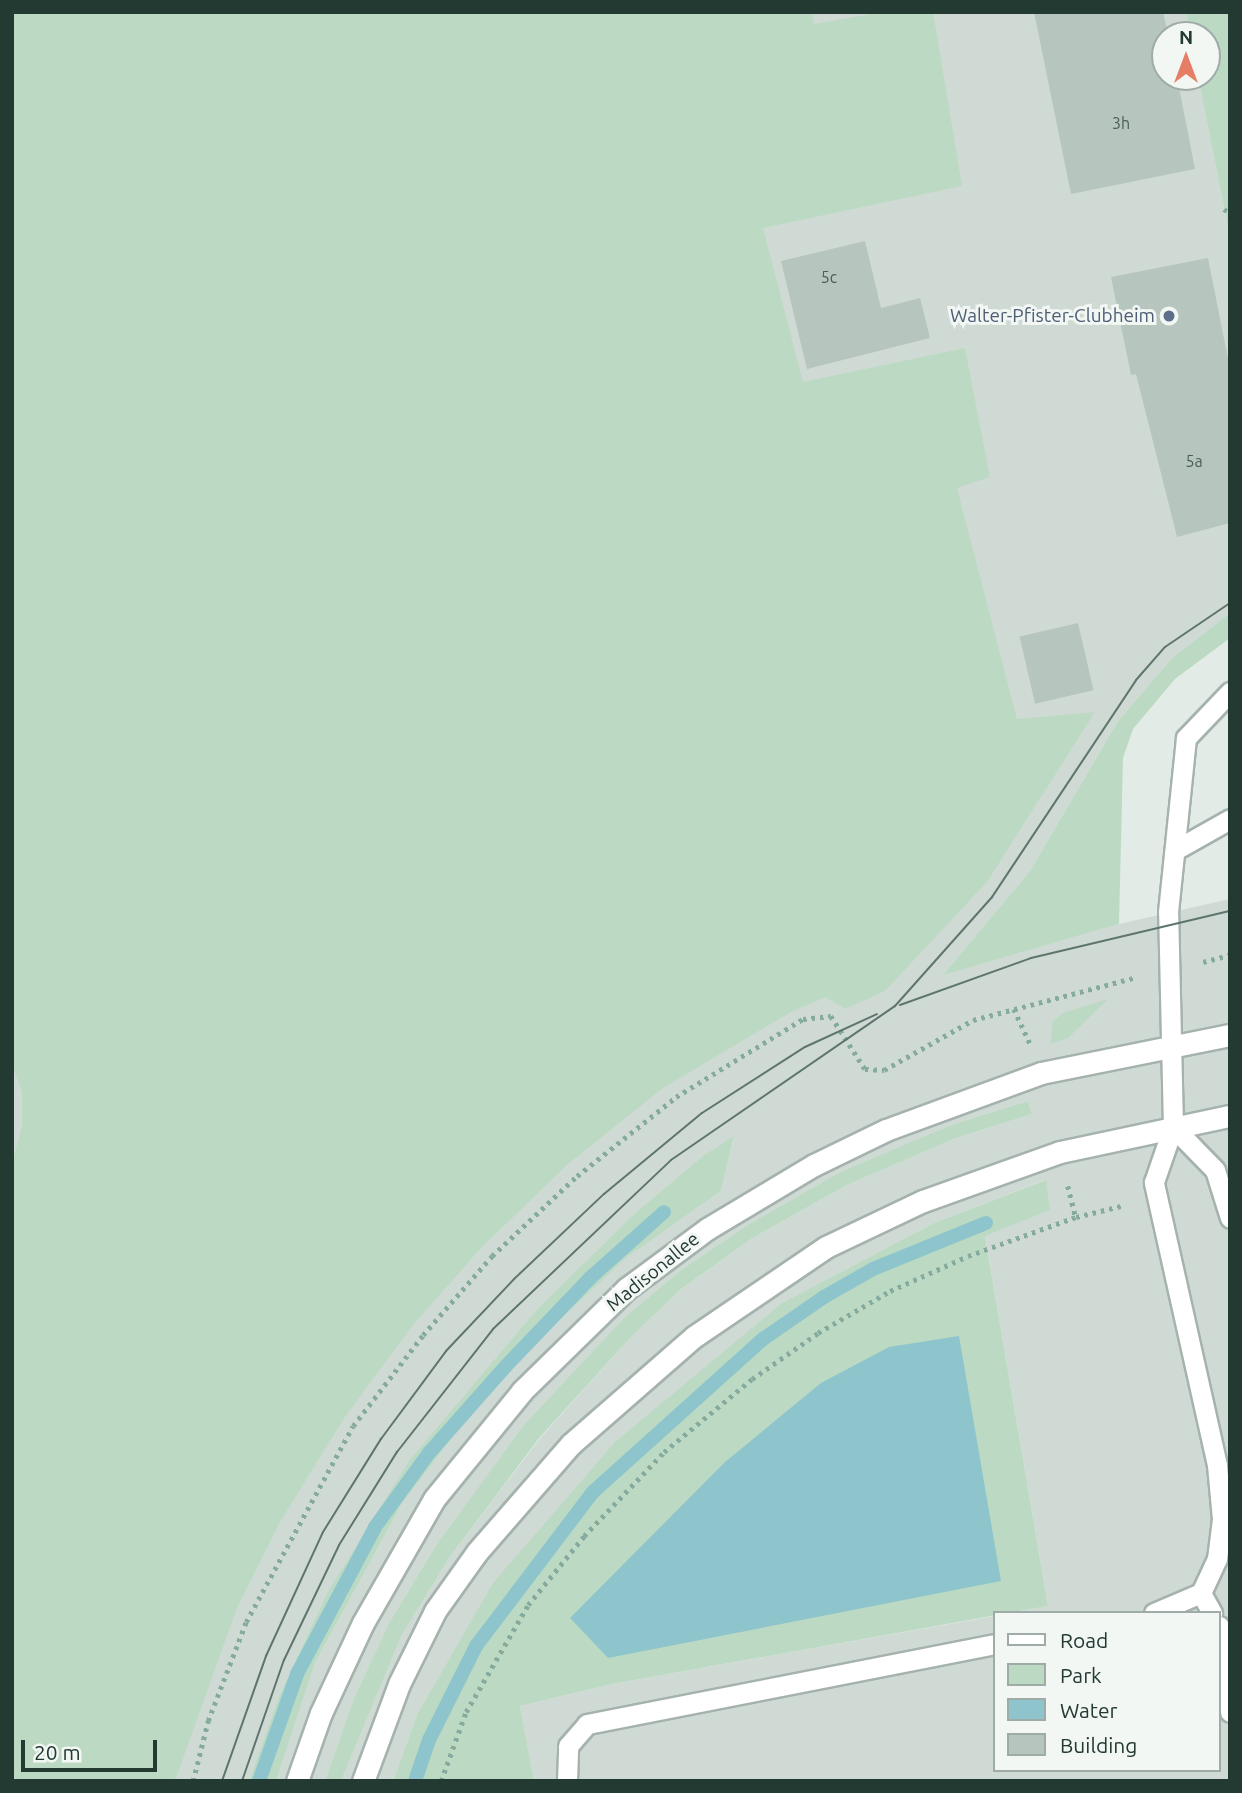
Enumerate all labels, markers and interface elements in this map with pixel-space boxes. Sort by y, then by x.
north arrow [1151,21,1221,91]
text: N [1179,26,1193,48]
house number: 3h [1112,113,1130,133]
house number: 5c [821,267,837,287]
place label: Walter-Pfister-Clubheim [950,305,1155,327]
marker: Walter-Pfister-Clubheim [1161,308,1177,324]
house number: 5a [1185,451,1203,471]
street label: Madisonallee [602,1228,704,1316]
legend [993,1611,1221,1772]
text: Road [1060,1628,1108,1652]
text: Park [1060,1663,1102,1687]
text: Water [1060,1698,1118,1722]
scale bar [24,1727,161,1771]
text: Building [1060,1733,1137,1757]
text: 20 m [34,1740,81,1764]

